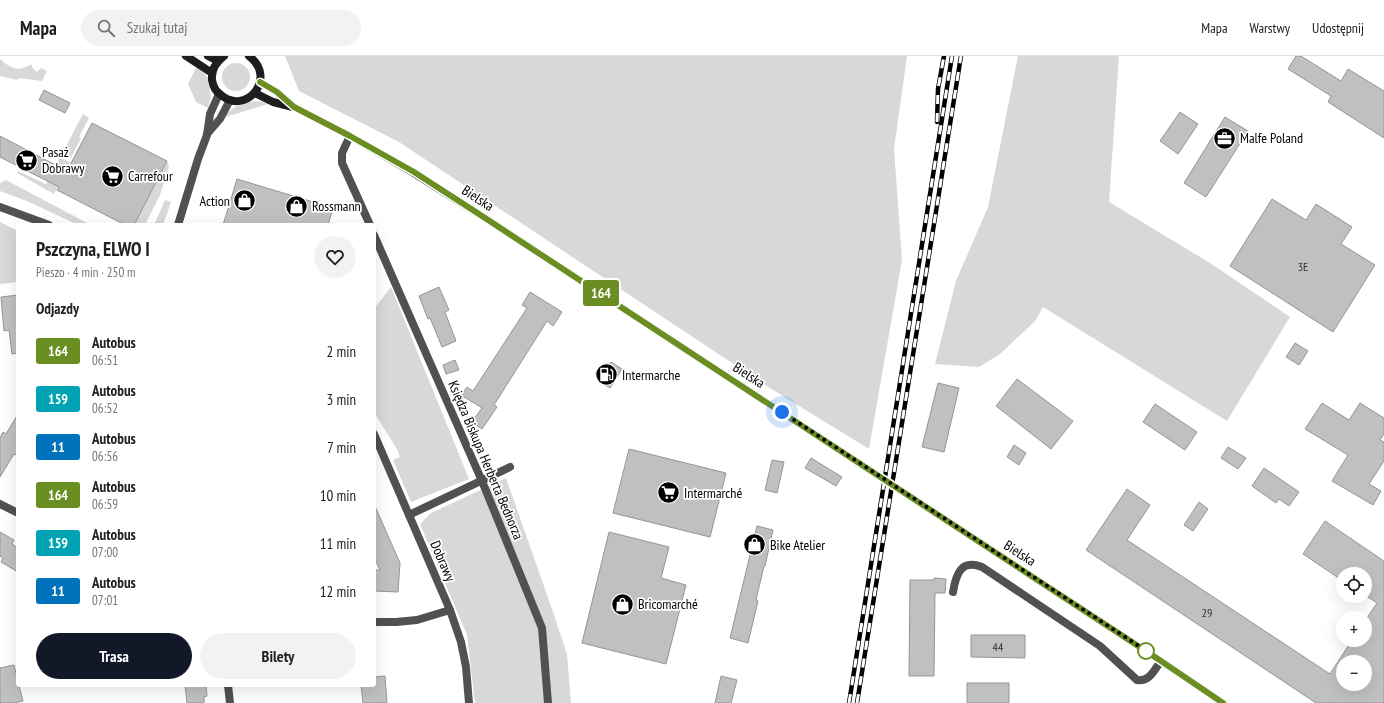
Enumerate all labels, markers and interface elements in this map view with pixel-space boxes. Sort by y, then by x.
search box [81,10,361,46]
text: Mapa [20,16,57,40]
icon: search [95,17,117,39]
text: Szukaj tutaj [127,18,187,37]
text: Mapa [1201,19,1228,37]
text: Warstwy [1250,19,1290,37]
text: Udostępnij [1312,19,1364,37]
office icon: Malfe Poland [1211,125,1237,151]
place label: Malfe Poland [1240,129,1303,147]
place label: Pasaż Dobrawy [42,143,85,177]
supermarket icon: Pasaż Dobrawy [13,147,39,173]
supermarket icon: Carrefour [99,163,125,189]
place label: Carrefour [128,167,173,185]
street label: Bielska [459,181,497,215]
shop icon: Action [232,188,258,214]
place label: Action [199,192,230,210]
shop icon: Rossmann [283,193,309,219]
place label: Rossmann [312,197,361,215]
button: heart [314,236,356,278]
text: Pszczyna, ELWO I [36,237,150,261]
house number: 3E [1298,259,1308,274]
text: Pieszo · 4 min · 250 m [36,264,136,281]
line badge: 164 [578,280,624,306]
text: 164 [591,284,611,302]
text: Odjazdy [36,299,79,318]
text: Autobus [92,333,136,352]
text: 164 [48,342,68,360]
text: 2 min [326,342,356,361]
text: 06:51 [92,352,118,369]
street label: Bielska [730,358,768,392]
fuel station icon: Intermarche [594,362,620,388]
place label: Intermarche [622,366,680,384]
street label: Księdza Biskupa Herberta Bednorza [444,378,528,542]
text: Autobus [92,381,136,400]
text: 159 [48,390,68,408]
text: 3 min [326,390,356,409]
text: 06:52 [92,400,118,417]
your location [772,402,792,422]
text: Autobus [92,429,136,448]
text: 11 [51,438,65,456]
text: 7 min [327,438,356,457]
text: 06:56 [92,448,118,465]
text: Autobus [92,477,136,496]
supermarket icon: Intermarché [656,480,682,506]
place label: Intermarché [684,484,742,502]
text: 164 [48,486,68,504]
text: 10 min [320,486,356,505]
text: 06:59 [92,496,118,513]
text: Autobus [92,525,136,544]
shop icon: Bike Atelier [742,532,768,558]
text: 159 [48,534,68,552]
text: 11 min [320,534,356,553]
place label: Bike Atelier [770,536,825,554]
street label: Bielska [1001,536,1039,570]
street label: Dobrawy [426,538,460,585]
text: 07:00 [92,544,118,561]
map controls [1336,567,1372,691]
button: locate [1336,567,1372,603]
text: Autobus [92,573,136,592]
text: 11 [51,582,65,600]
text: 12 min [320,582,356,601]
shop icon: Bricomarché [610,591,636,617]
text: 07:01 [92,592,118,609]
place label: Bricomarché [638,595,698,613]
house number: 29 [1202,605,1212,620]
button: + [1336,611,1372,647]
button: Trasa [36,633,192,679]
button: Bilety [200,633,356,679]
house number: 44 [993,639,1004,654]
unlabelled marker [1137,642,1155,660]
button: − [1336,655,1372,691]

